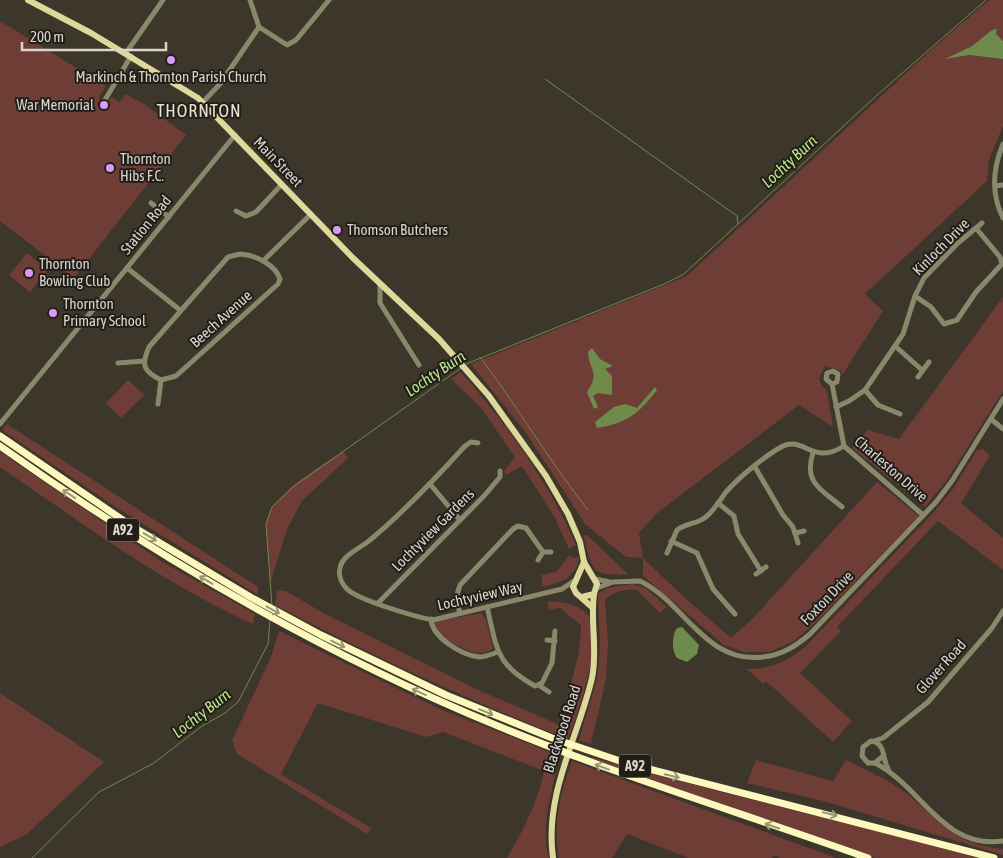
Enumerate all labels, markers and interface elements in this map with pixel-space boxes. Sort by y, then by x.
scale bar [22,20,166,52]
text: 200 m [30,28,64,45]
marker: Markinch & Thornton Parish Church [165,54,177,66]
place label: Markinch & Thornton Parish Church [76,68,266,85]
place label: War Memorial [17,96,94,113]
marker: War Memorial [98,99,110,111]
district label: THORNTON [156,100,242,121]
water label: Lochty Burn [758,131,821,192]
street label: Main Street [250,133,306,190]
place label: Thornton Hibs F.C. [120,150,171,184]
marker: Thornton Hibs F.C. [104,162,116,174]
street label: Station Road [117,192,174,257]
street label: Kinloch Drive [909,215,973,278]
place label: Thomson Butchers [347,221,448,238]
marker: Thomson Butchers [331,224,343,236]
place label: Thornton Bowling Club [39,255,110,289]
marker: Thornton Bowling Club [23,267,35,279]
street label: Beech Avenue [186,286,255,351]
place label: Thornton Primary School [63,295,146,329]
marker: Thornton Primary School [47,307,59,319]
water label: Lochty Burn [402,346,469,400]
street label: Charleston Drive [851,432,931,505]
street label: Lochtyview Gardens [388,485,477,574]
one-way arrow [62,489,76,499]
road number: A92 [107,518,139,542]
one-way arrow [142,532,156,542]
street label: Foxton Drive [797,567,857,628]
one-way arrow [200,575,214,585]
street label: Lochtyview Way [436,577,524,614]
one-way arrow [266,605,281,615]
street label: Glover Road [912,636,969,697]
one-way arrow [330,639,345,649]
street label: Blackwood Road [539,683,584,775]
water label: Lochty Burn [168,685,234,742]
one-way arrow [412,687,427,697]
one-way arrow [478,707,493,717]
road number: A92 [619,754,651,778]
one-way arrow [595,762,611,771]
one-way arrow [664,772,680,781]
one-way arrow [822,810,838,820]
one-way arrow [765,820,781,830]

